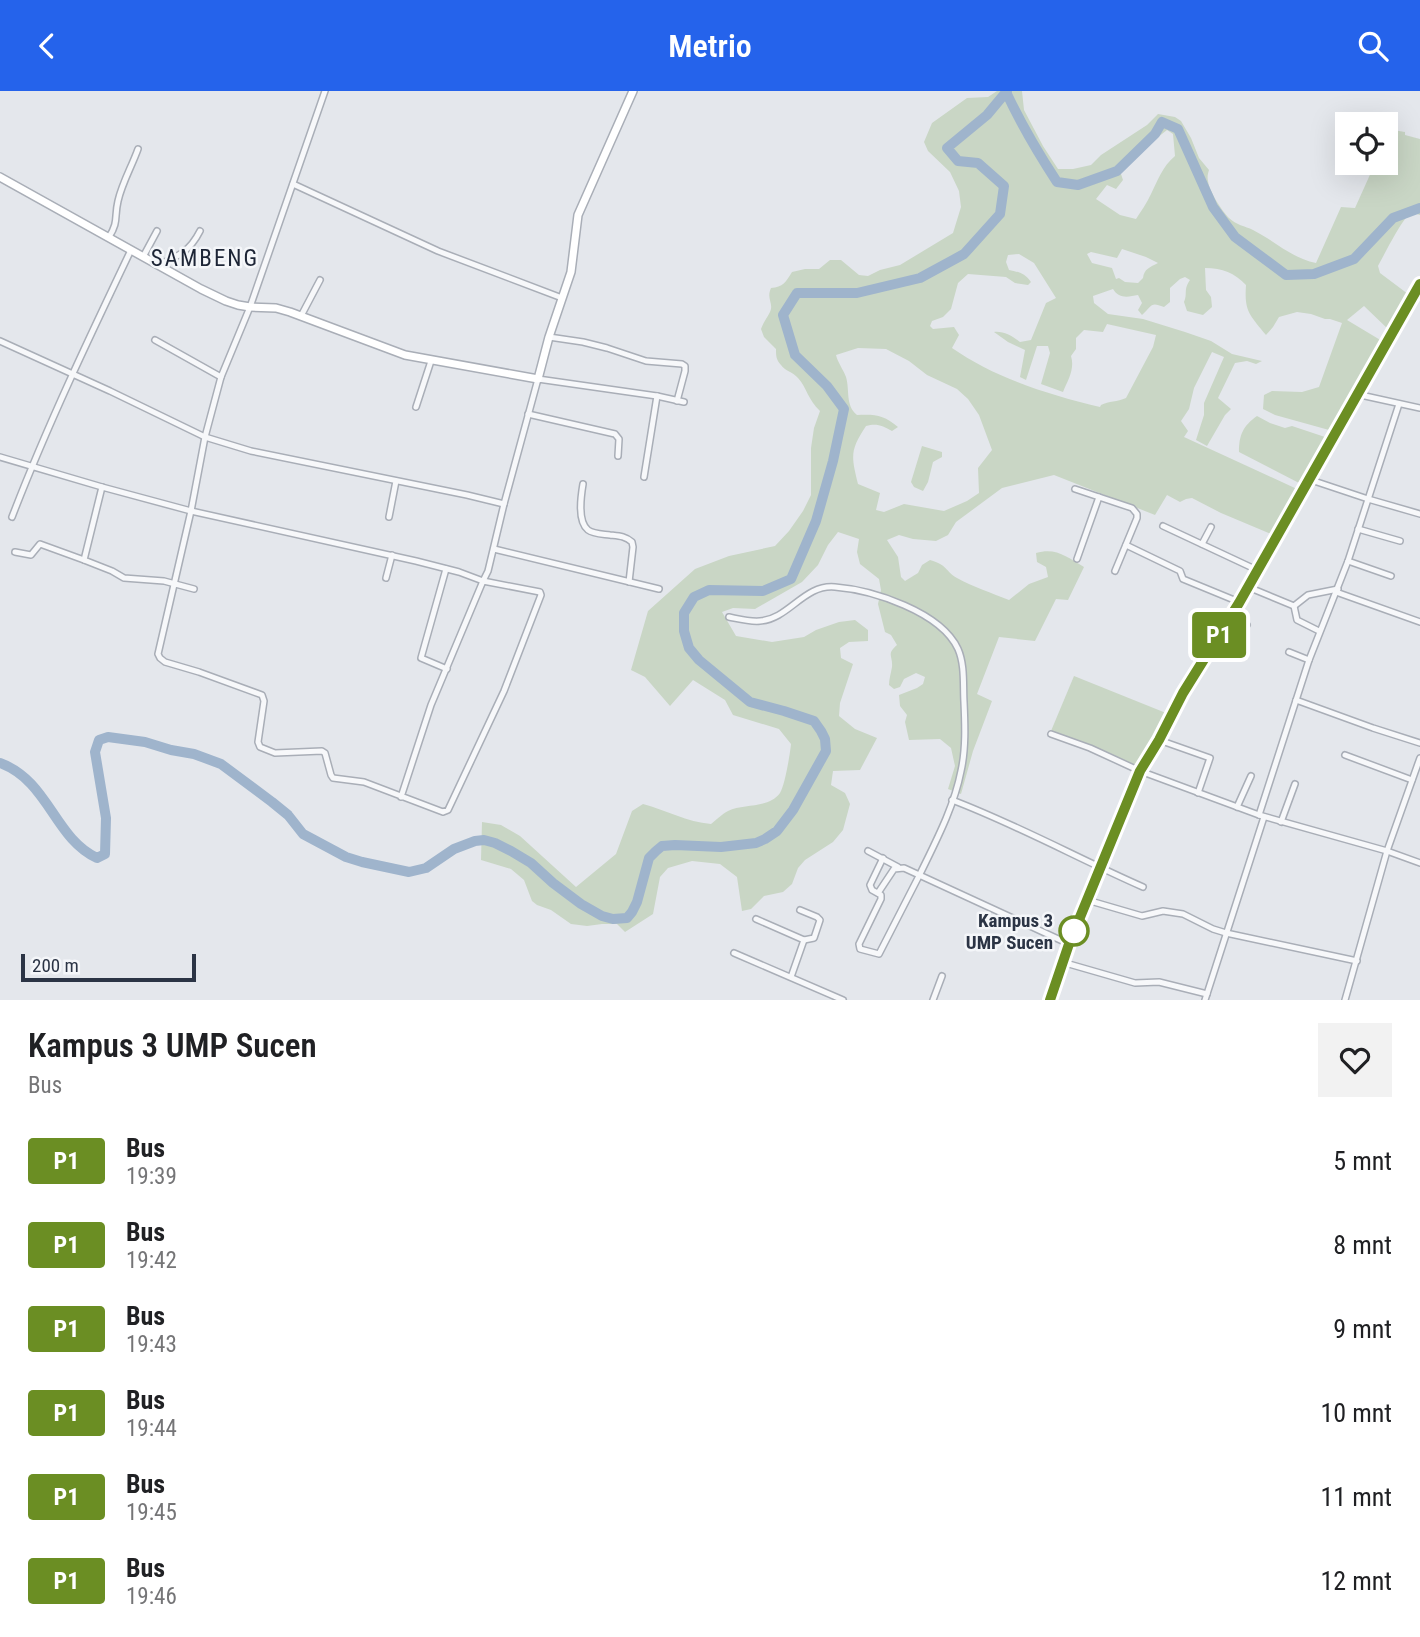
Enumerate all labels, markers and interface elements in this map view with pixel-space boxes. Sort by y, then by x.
icon: back [28,27,66,65]
text: Metrio [668,27,752,65]
icon: search [1354,27,1392,65]
map controls [1335,112,1398,175]
button: locate [1335,112,1398,175]
district label: SAMBENG [151,245,259,272]
line badge: P1 [1188,612,1250,658]
text: P1 [1206,621,1232,649]
place label: Kampus 3 UMP Sucen [966,909,1053,954]
marker: Kampus 3 UMP Sucen [1059,916,1089,946]
scale bar [21,951,196,983]
text: 200 m [32,954,79,977]
button: heart [1318,1023,1392,1097]
text: Kampus 3 UMP Sucen [28,1026,317,1065]
text: Bus [28,1072,62,1099]
text: Bus [126,1133,165,1163]
text: 5 mnt [1333,1146,1392,1176]
text: P1 [54,1147,79,1175]
text: 19:39 [126,1163,177,1190]
text: Bus [126,1217,165,1247]
text: 8 mnt [1333,1230,1392,1260]
text: P1 [54,1231,79,1259]
text: 19:42 [126,1247,177,1274]
text: Bus [126,1301,165,1331]
text: 9 mnt [1333,1314,1392,1344]
text: P1 [54,1315,79,1343]
text: 19:43 [126,1331,177,1358]
text: Bus [126,1385,165,1415]
text: 10 mnt [1321,1398,1392,1428]
text: P1 [54,1399,79,1427]
text: 19:44 [126,1415,177,1442]
text: Bus [126,1469,165,1499]
text: 11 mnt [1321,1482,1392,1512]
text: P1 [54,1483,79,1511]
text: 19:45 [126,1499,177,1526]
text: Bus [126,1553,165,1583]
text: 12 mnt [1321,1566,1392,1596]
text: P1 [54,1567,79,1595]
text: 19:46 [126,1583,177,1610]

